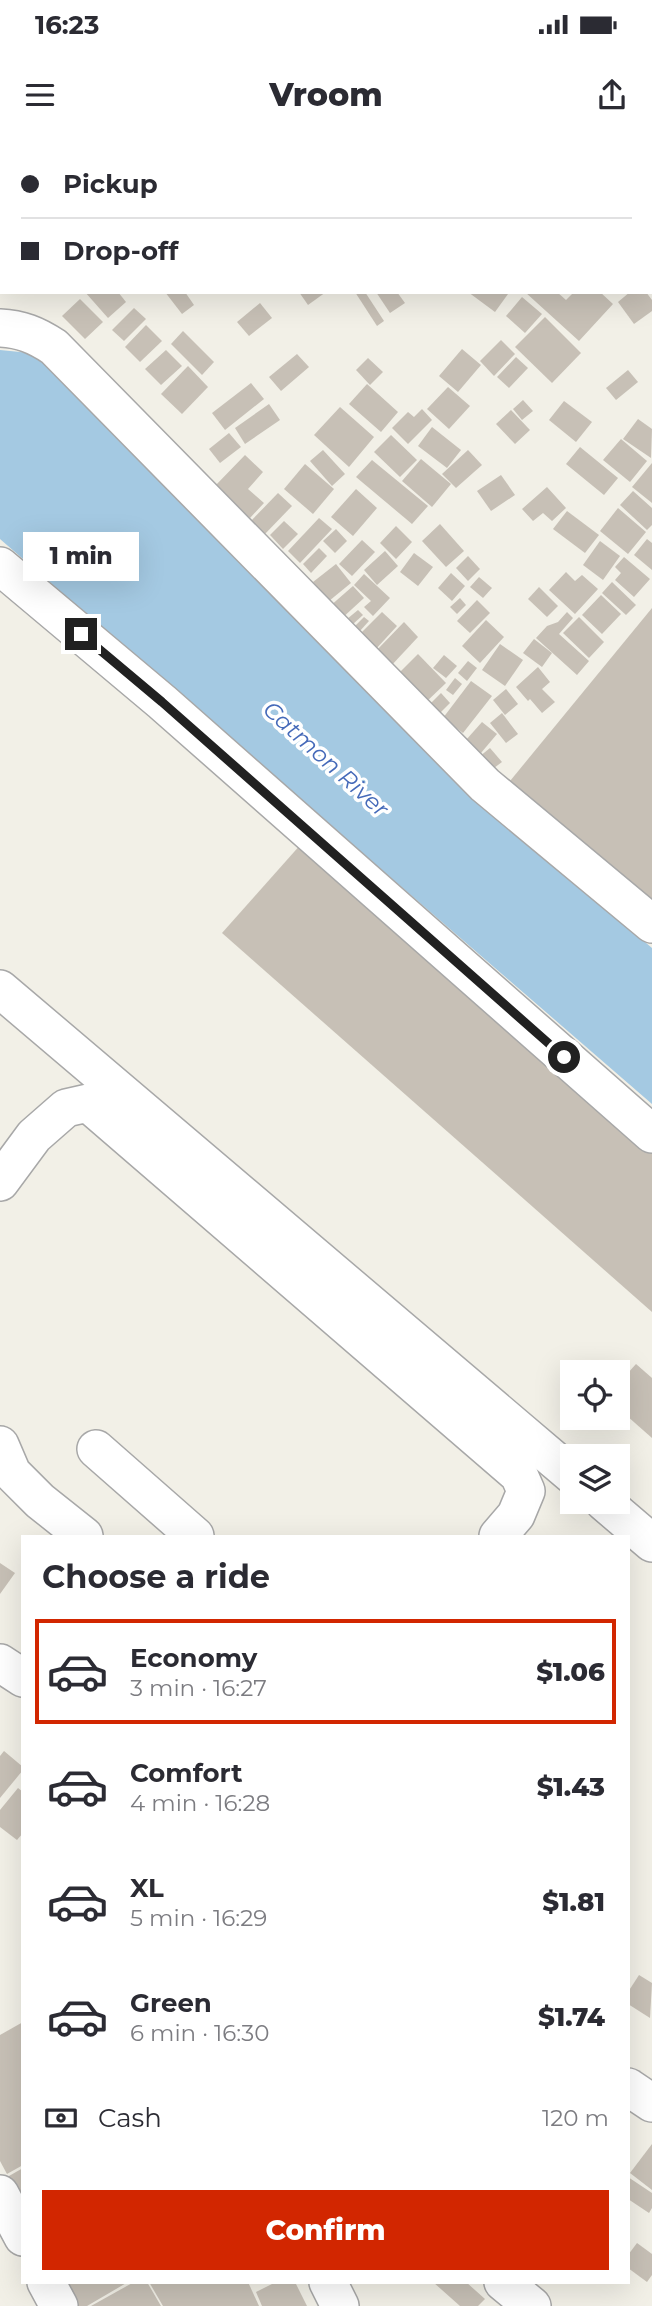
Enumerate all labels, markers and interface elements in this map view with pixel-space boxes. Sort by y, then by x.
text: 16:23 [35,9,99,41]
text: Vroom [269,75,383,114]
icon: menu [21,76,59,114]
icon: share [593,76,631,114]
text: Pickup [63,168,158,200]
text: Drop-off [63,235,178,267]
callout: 1 min [23,532,139,582]
text: 1 min [49,542,113,570]
route end [65,618,97,650]
water label: Catmon River [257,695,395,823]
route start [548,1041,580,1073]
map controls [560,1360,630,1514]
button: locate [560,1360,630,1430]
button: layers [560,1444,630,1514]
text: Choose a ride [42,1557,270,1596]
icon: car [46,1640,109,1703]
text: Economy [130,1642,257,1674]
text: $1.06 [536,1656,605,1688]
text: 3 min · 16:27 [130,1674,267,1702]
icon: car [46,1755,109,1818]
text: Comfort [130,1757,242,1789]
text: $1.43 [537,1771,605,1803]
text: 4 min · 16:28 [130,1789,270,1817]
icon: car [46,1870,109,1933]
text: XL [130,1872,164,1904]
text: $1.81 [542,1886,605,1918]
text: 5 min · 16:29 [130,1904,267,1932]
icon: car [46,1985,109,2048]
text: Green [130,1987,212,2019]
text: $1.74 [538,2001,605,2033]
text: 6 min · 16:30 [130,2019,269,2047]
icon: cash [42,2099,80,2137]
text: Cash [98,2102,162,2134]
text: 120 m [542,2104,609,2132]
button: Confirm [42,2190,609,2270]

